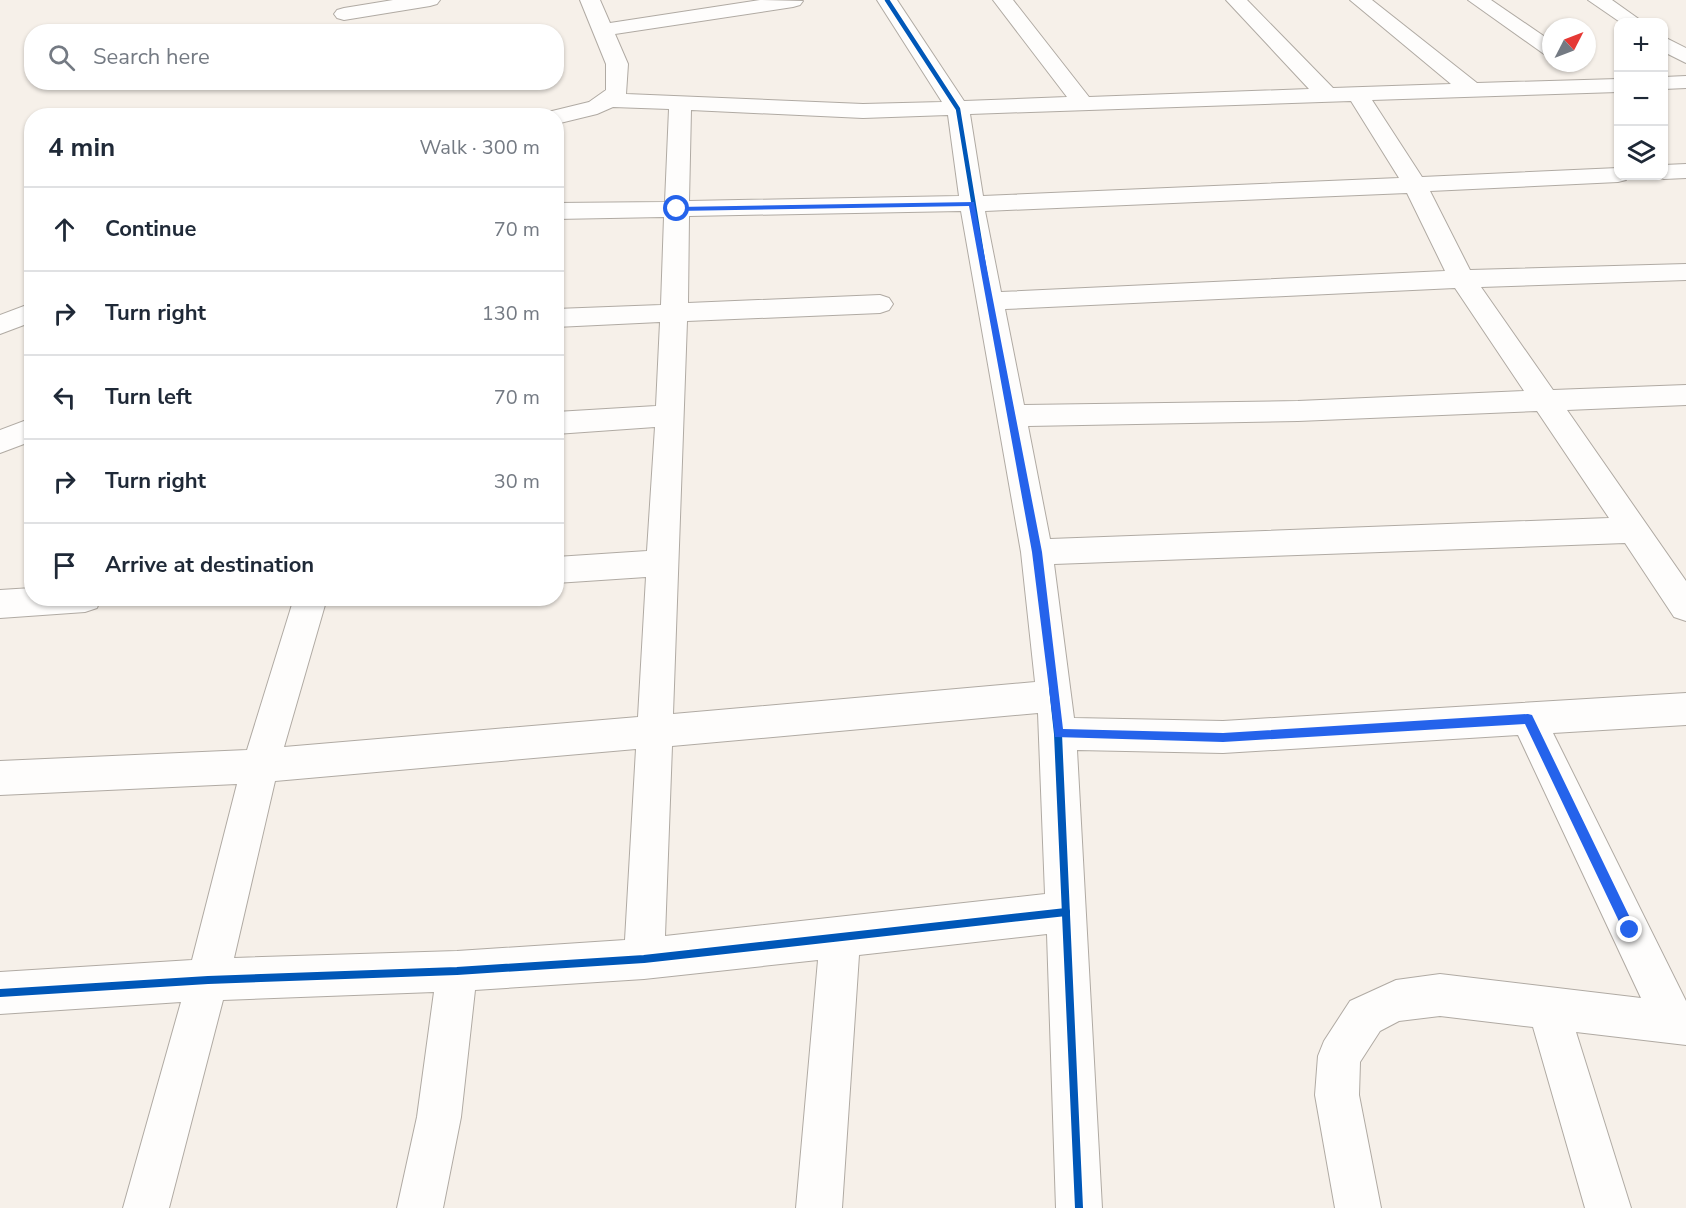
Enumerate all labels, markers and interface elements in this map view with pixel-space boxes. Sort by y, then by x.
north arrow [1542,18,1596,72]
map controls [1614,18,1668,180]
button: + [1614,18,1668,72]
search box [24,24,564,90]
icon: search [45,41,78,74]
text: Search here [93,42,210,72]
button: − [1614,72,1668,126]
button: layers [1614,126,1668,180]
text: 4 min [48,130,115,165]
text: Walk · 300 m [420,134,540,161]
route start [663,195,689,221]
icon: ahead [48,213,81,246]
text: Continue [105,214,196,244]
text: 70 m [494,216,540,243]
icon: right [48,297,81,330]
text: Turn right [105,298,206,328]
text: 130 m [482,300,540,327]
icon: left [48,381,81,414]
text: Turn left [105,382,192,412]
text: 70 m [494,384,540,411]
icon: right [48,465,81,498]
text: Turn right [105,466,206,496]
text: 30 m [494,468,540,495]
icon: arrive [48,549,81,582]
text: Arrive at destination [105,550,314,580]
route end [1616,916,1642,942]

